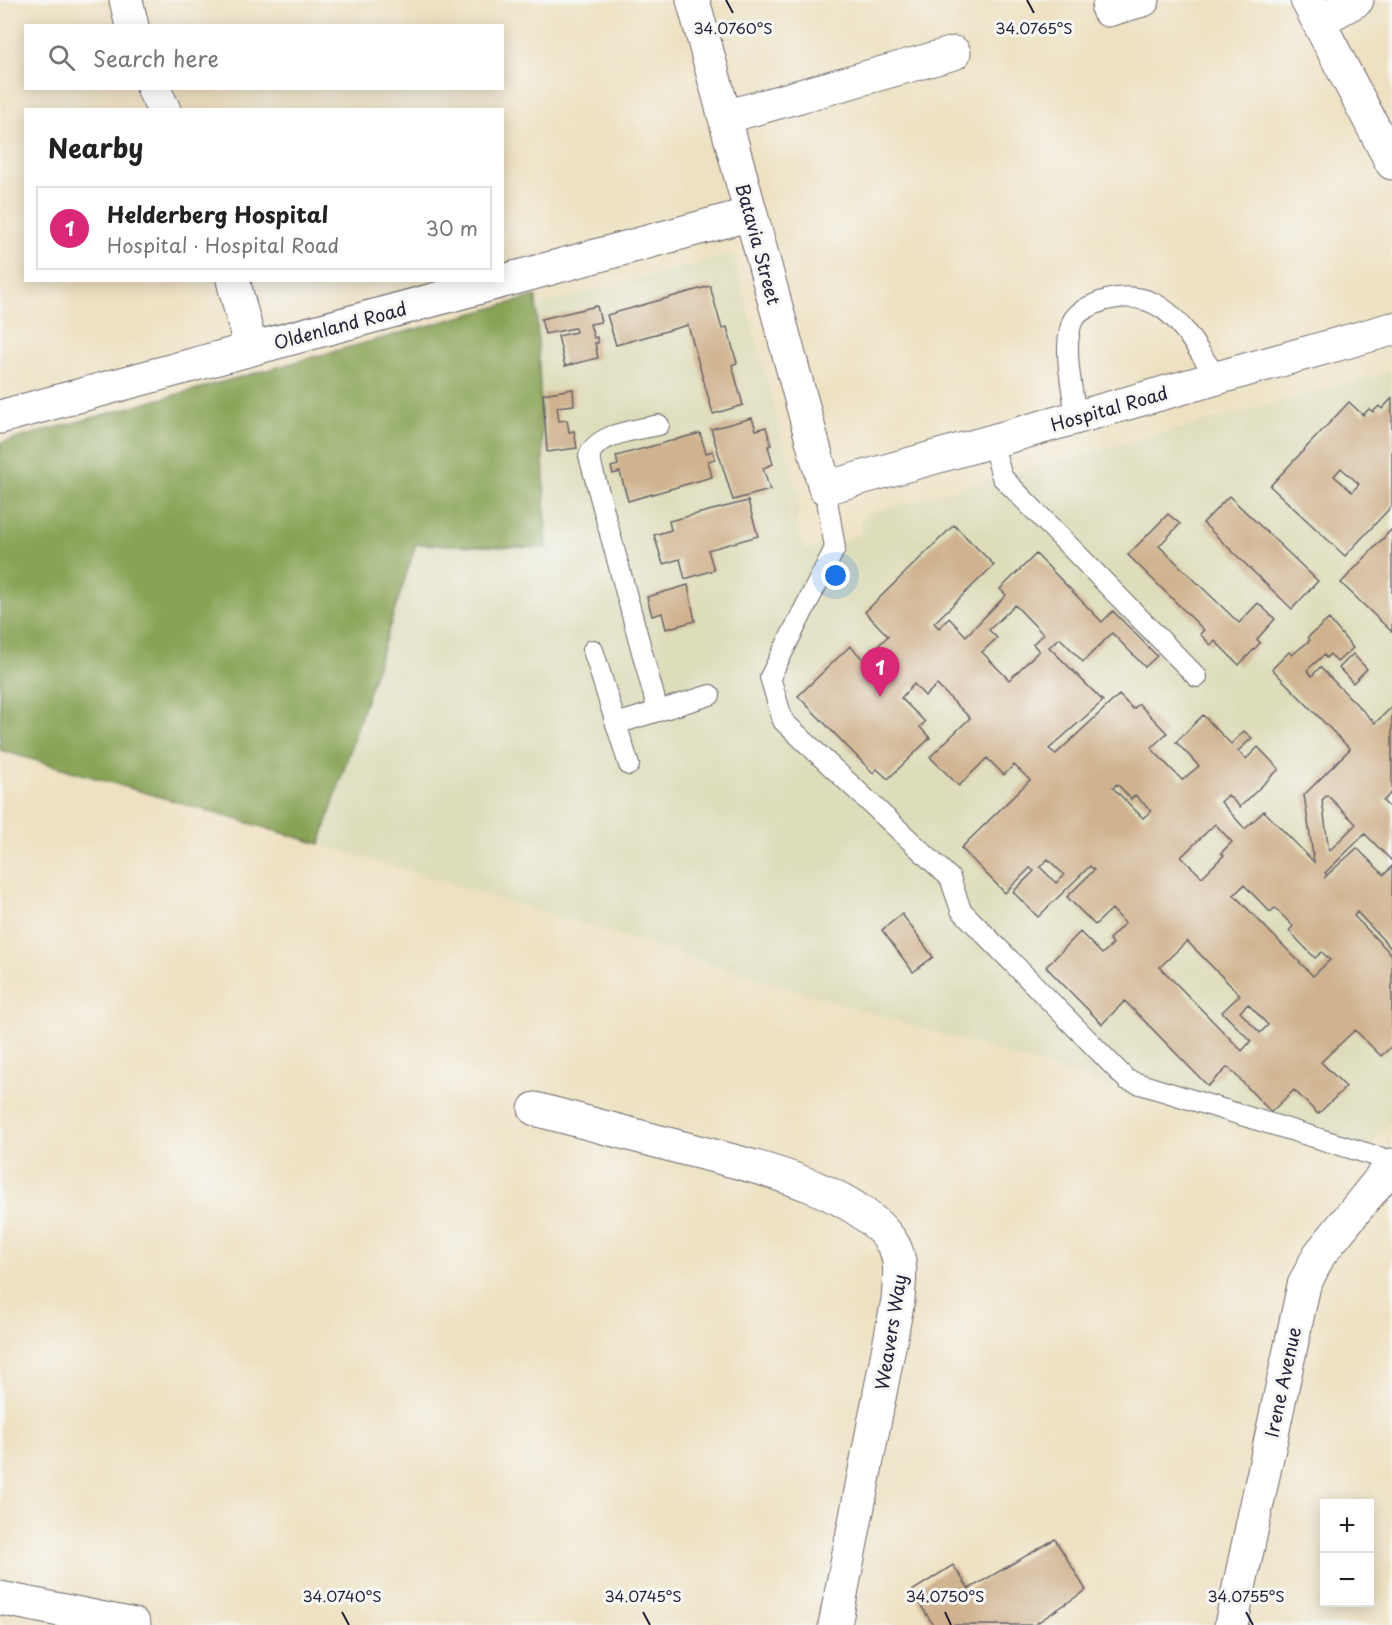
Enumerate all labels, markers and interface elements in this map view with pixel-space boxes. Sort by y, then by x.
text: 34.0760°S [693,16,773,39]
text: 34.0765°S [995,16,1073,39]
search box [24,24,504,90]
icon: search [45,41,78,74]
text: Search here [93,41,219,74]
text: Nearby [48,128,143,167]
street label: Batavia Street [730,180,788,308]
text: Helderberg Hospital [107,197,328,230]
text: 1 [65,213,74,243]
text: 30 m [425,213,478,243]
text: Hospital · Hospital Road [107,230,339,260]
street label: Oldenland Road [271,294,409,356]
street label: Hospital Road [1047,378,1171,438]
your location [821,561,850,590]
pin: 1 [860,648,900,697]
street label: Weavers Way [868,1272,912,1392]
street label: Irene Avenue [1257,1324,1307,1440]
map controls [1320,1499,1374,1607]
button: + [1320,1499,1374,1553]
button: − [1320,1553,1374,1607]
text: 34.0740°S [302,1584,382,1607]
text: 34.0745°S [604,1584,682,1607]
text: 34.0750°S [906,1584,984,1607]
text: 34.0755°S [1207,1584,1285,1607]

